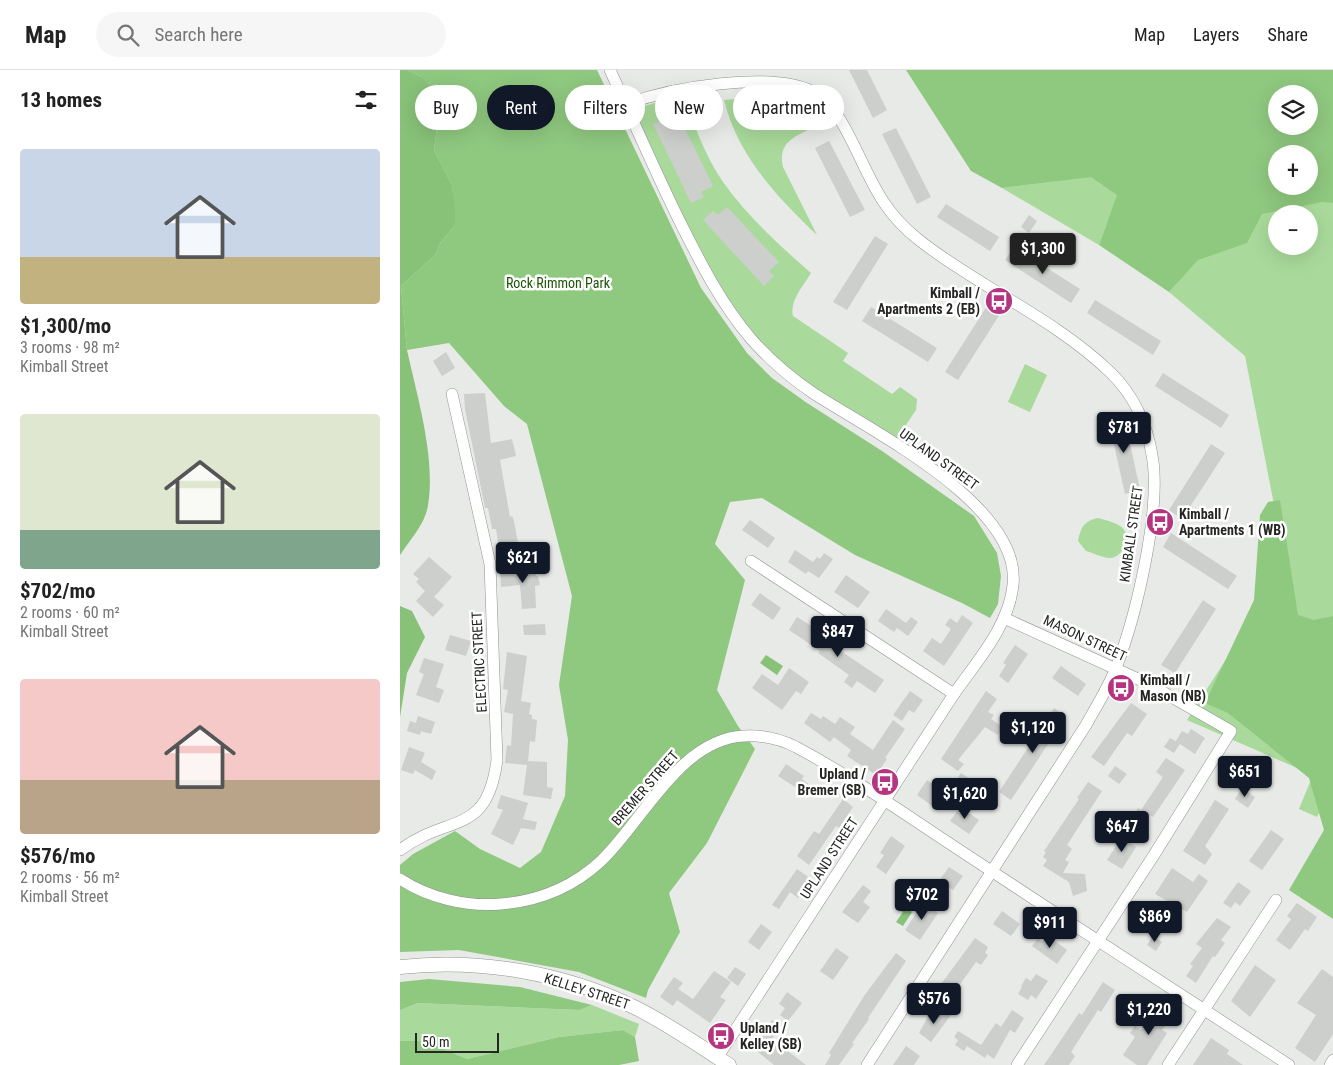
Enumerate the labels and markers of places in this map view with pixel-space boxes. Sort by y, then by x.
pin: $1,300 [1002,232,1084,275]
place label: Kimball / Apartments 2 (EB) [877,285,980,318]
bus stop icon: Kimball / Apartments 2 (EB) [984,286,1014,316]
pin: $781 [1094,412,1154,454]
place label: Kimball / Apartments 1 (WB) [1179,506,1286,539]
bus stop icon: Kimball / Apartments 1 (WB) [1145,507,1175,537]
pin: $621 [493,542,553,584]
pin: $847 [808,616,868,658]
place label: Kimball / Mason (NB) [1140,672,1206,705]
bus stop icon: Kimball / Mason (NB) [1106,673,1136,703]
pin: $1,120 [992,712,1074,754]
pin: $651 [1215,756,1275,798]
place label: Upland / Bremer (SB) [798,766,866,799]
bus stop icon: Upland / Bremer (SB) [870,767,900,797]
pin: $1,620 [924,778,1006,820]
pin: $647 [1092,810,1152,853]
pin: $702 [892,878,952,921]
pin: $869 [1125,900,1185,943]
pin: $911 [1020,906,1080,949]
pin: $576 [904,982,964,1025]
pin: $1,220 [1108,994,1190,1036]
place label: Upland / Kelley (SB) [740,1020,802,1053]
bus stop icon: Upland / Kelley (SB) [706,1021,736,1051]

